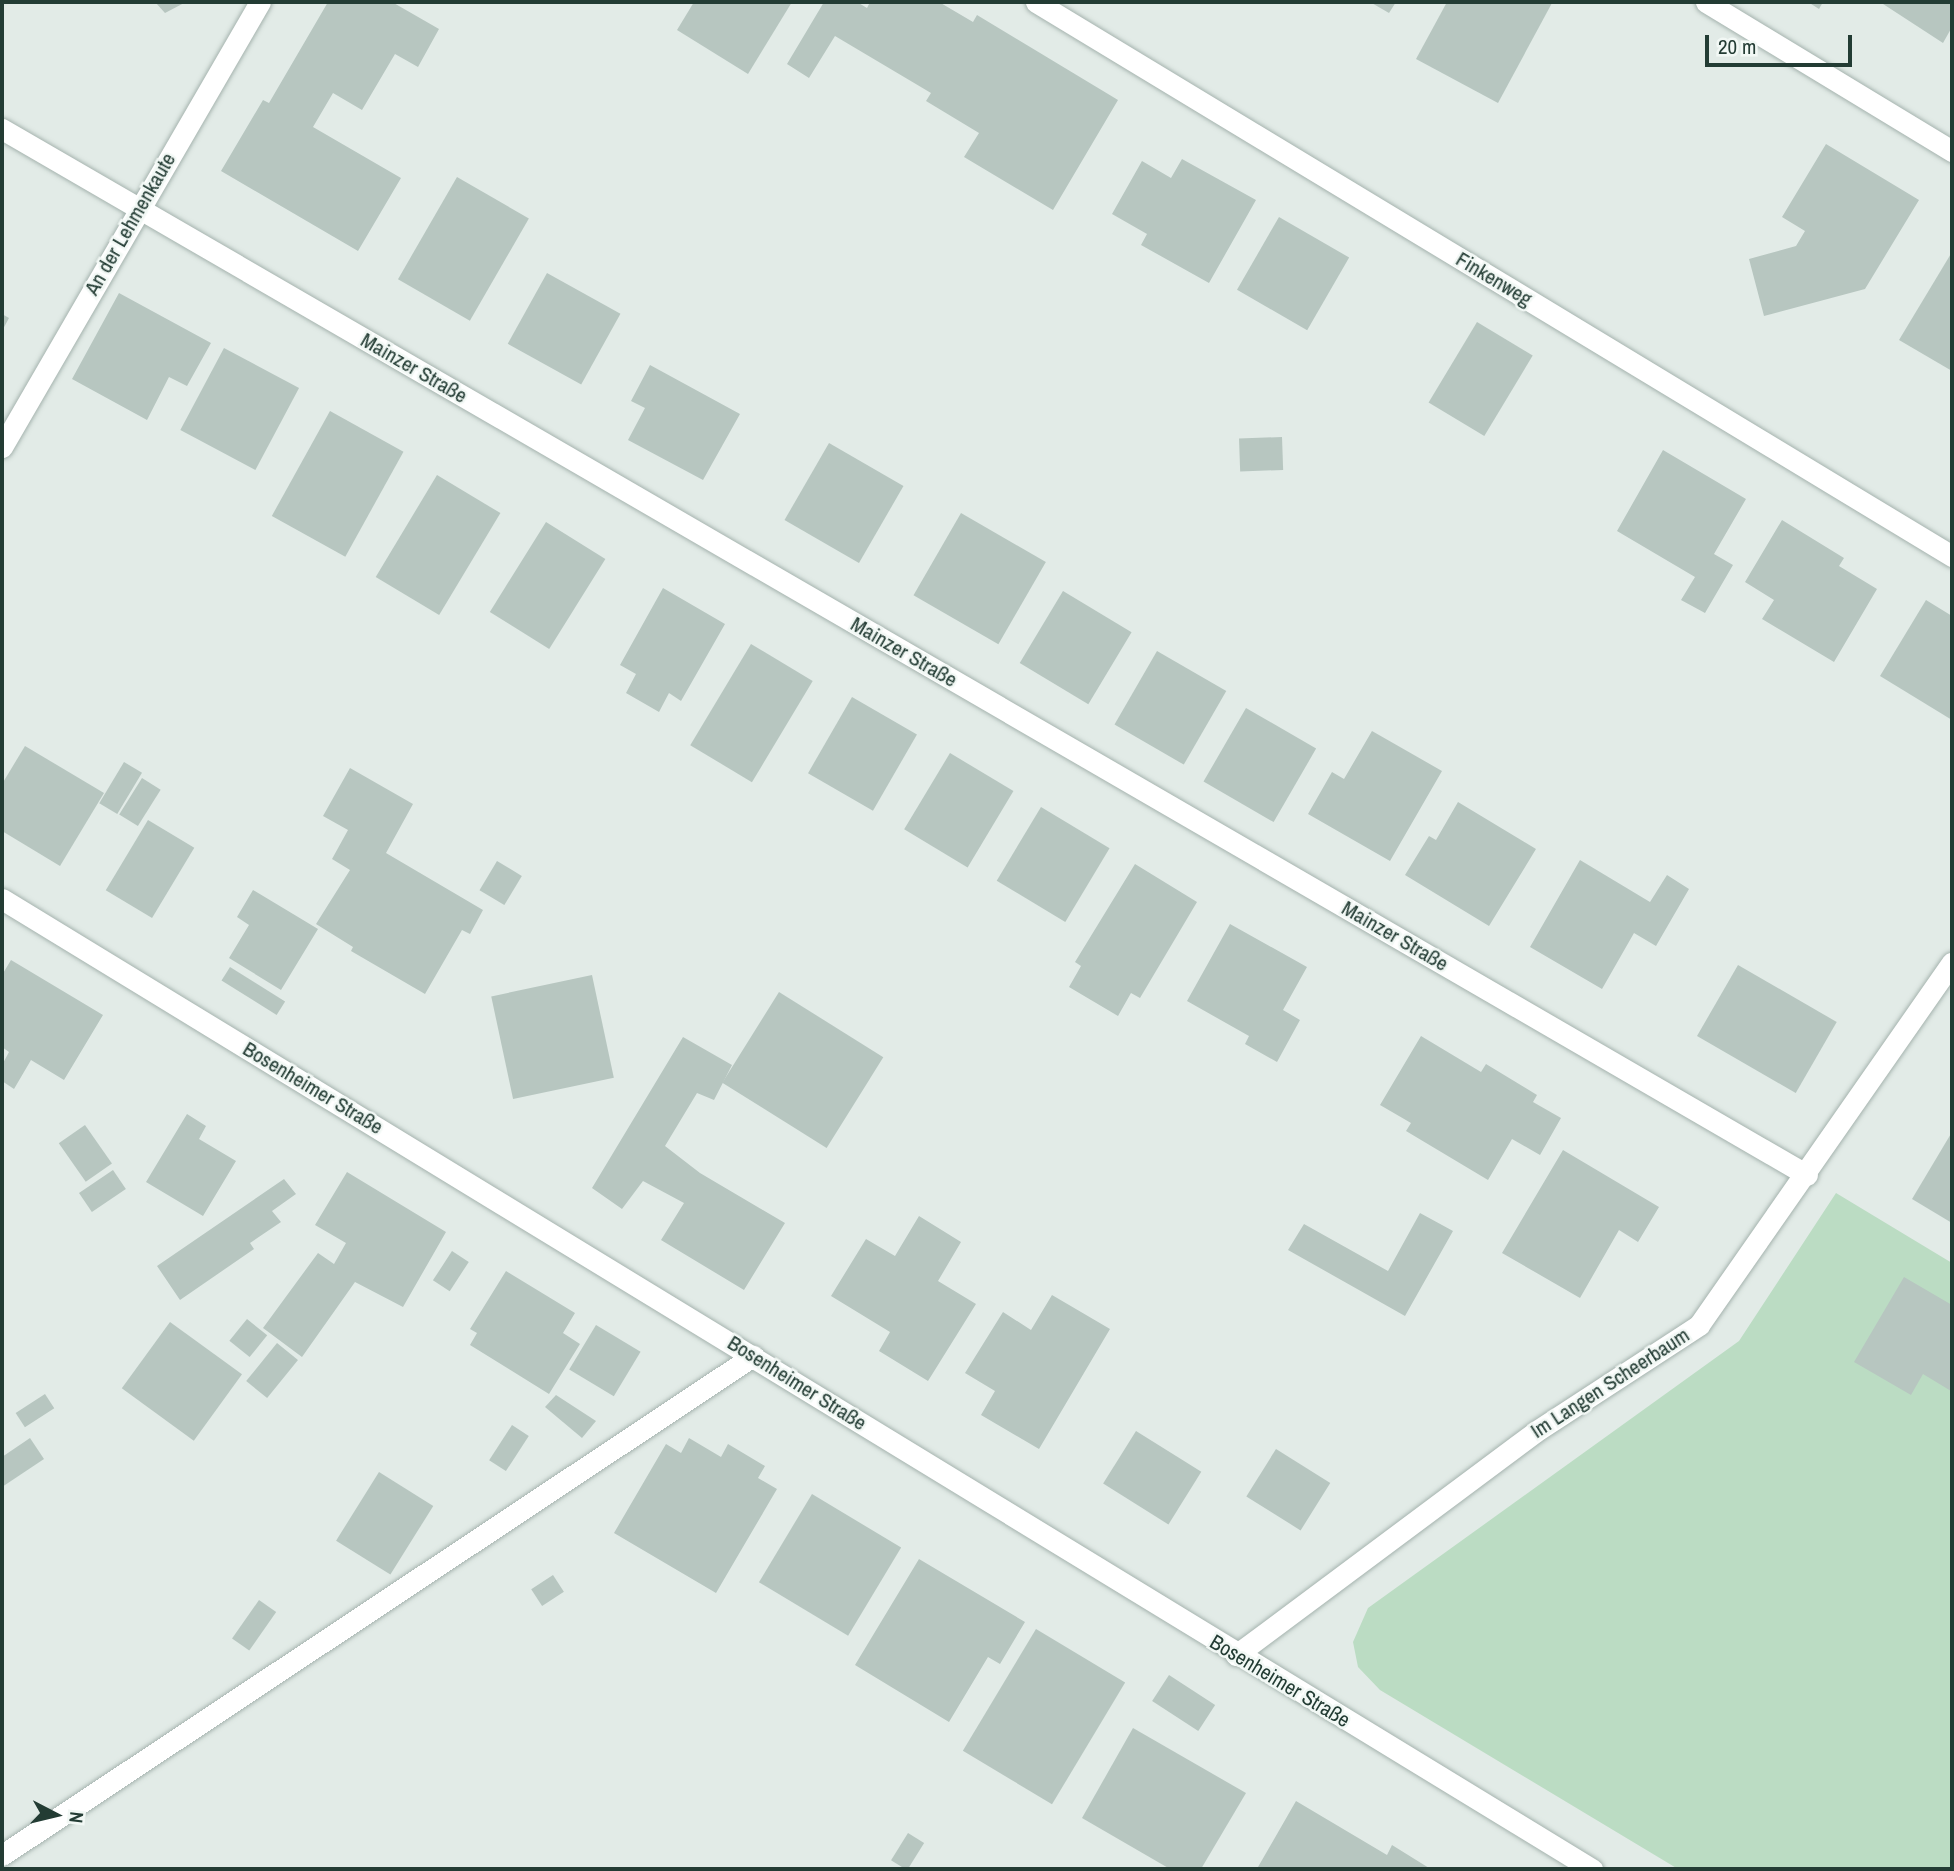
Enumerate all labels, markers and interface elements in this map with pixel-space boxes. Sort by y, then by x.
scale bar [1709,21,1856,65]
text: 20 m [1718,32,1756,61]
street label: An der Lehmenkaute [79,148,181,300]
street label: Finkenweg [1451,247,1537,311]
street label: Mainzer Straße [356,327,472,409]
street label: Mainzer Straße [846,611,962,693]
street label: Mainzer Straße [1337,895,1453,977]
street label: Bosenheimer Straße [238,1036,388,1140]
street label: Im Langen Scheerbaum [1526,1322,1694,1444]
street label: Bosenheimer Straße [723,1330,871,1436]
street label: Bosenheimer Straße [1205,1629,1355,1733]
north arrow [21,1780,91,1850]
text: N [63,1810,90,1825]

